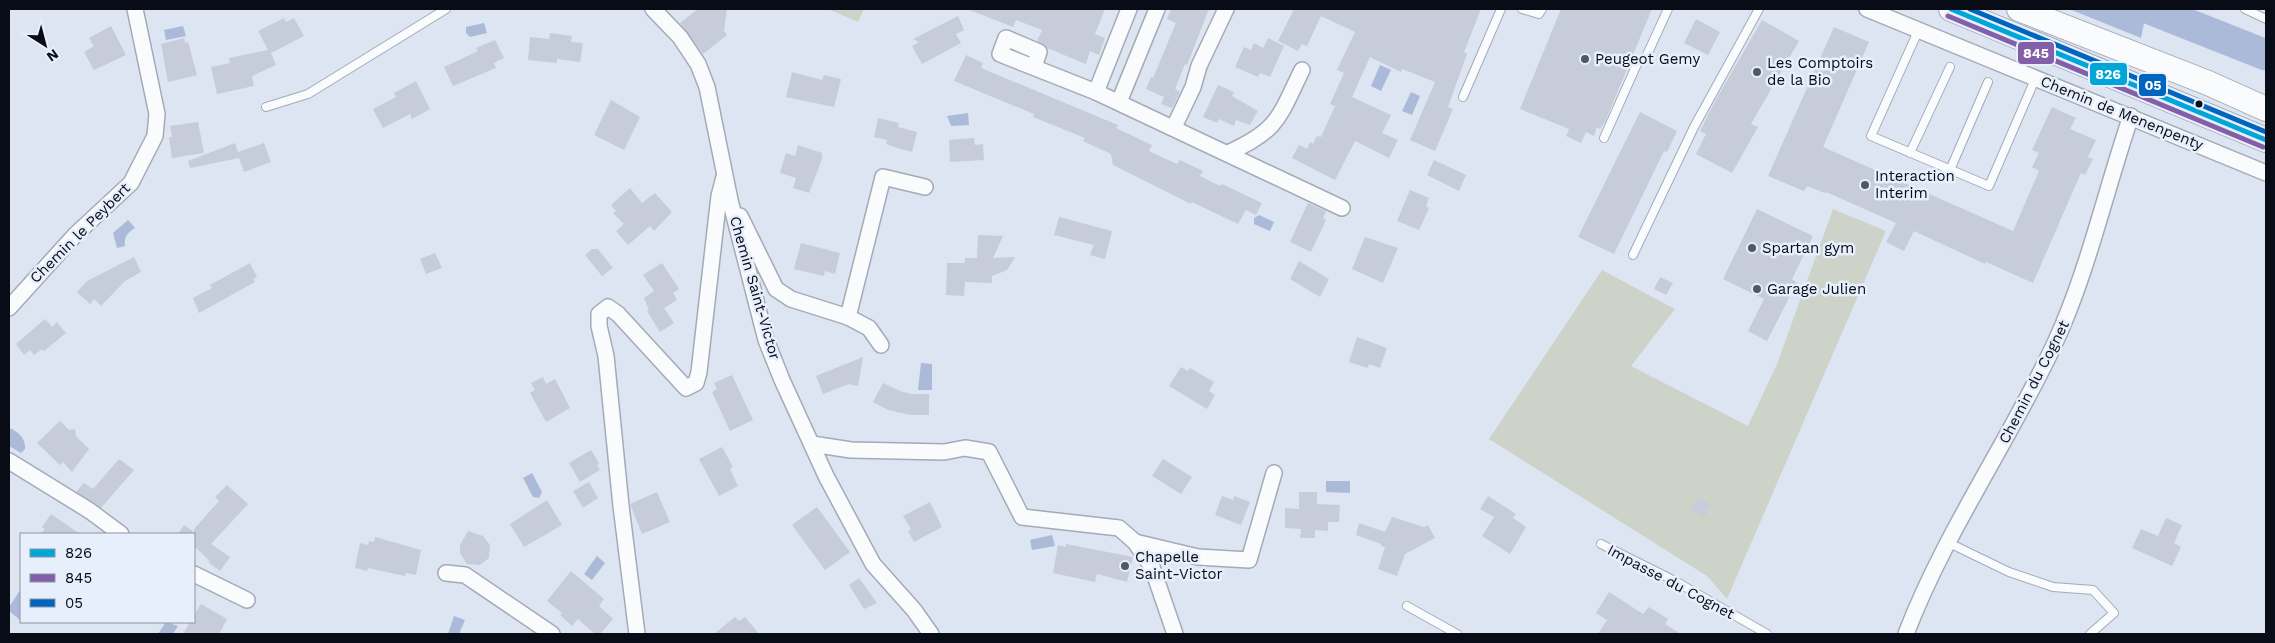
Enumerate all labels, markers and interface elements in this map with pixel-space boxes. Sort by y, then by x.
north arrow [20,20,70,70]
line badge: 845 [2017,41,2055,65]
text: 845 [2023,45,2049,61]
text: N [44,46,62,65]
place label: Peugeot Gemy [1595,50,1700,68]
marker: Peugeot Gemy [1579,53,1591,65]
place label: Les Comptoirs de la Bio [1767,54,1873,89]
line badge: 826 [2089,62,2128,86]
marker: Les Comptoirs de la Bio [1751,66,1763,78]
text: 826 [2095,66,2121,82]
street label: Chemin de Menenpenty [2038,72,2206,154]
line badge: 05 [2138,73,2167,97]
text: 05 [2144,77,2162,93]
unlabelled marker [2194,99,2204,109]
place label: Interaction Interim [1875,167,1955,202]
street label: Chemin le Peybert [26,179,134,287]
marker: Interaction Interim [1859,179,1871,191]
street label: Chemin Saint-Victor [726,214,784,362]
place label: Spartan gym [1762,239,1854,257]
marker: Spartan gym [1746,242,1758,254]
place label: Garage Julien [1767,280,1866,298]
marker: Garage Julien [1751,283,1763,295]
street label: Chemin du Cognet [1995,317,2073,447]
legend [20,533,195,623]
street label: Impasse du Cognet [1604,541,1738,623]
text: 826 [65,544,92,562]
place label: Chapelle Saint-Victor [1135,548,1223,583]
marker: Chapelle Saint-Victor [1119,560,1131,572]
text: 845 [65,569,92,587]
text: 05 [65,594,83,612]

